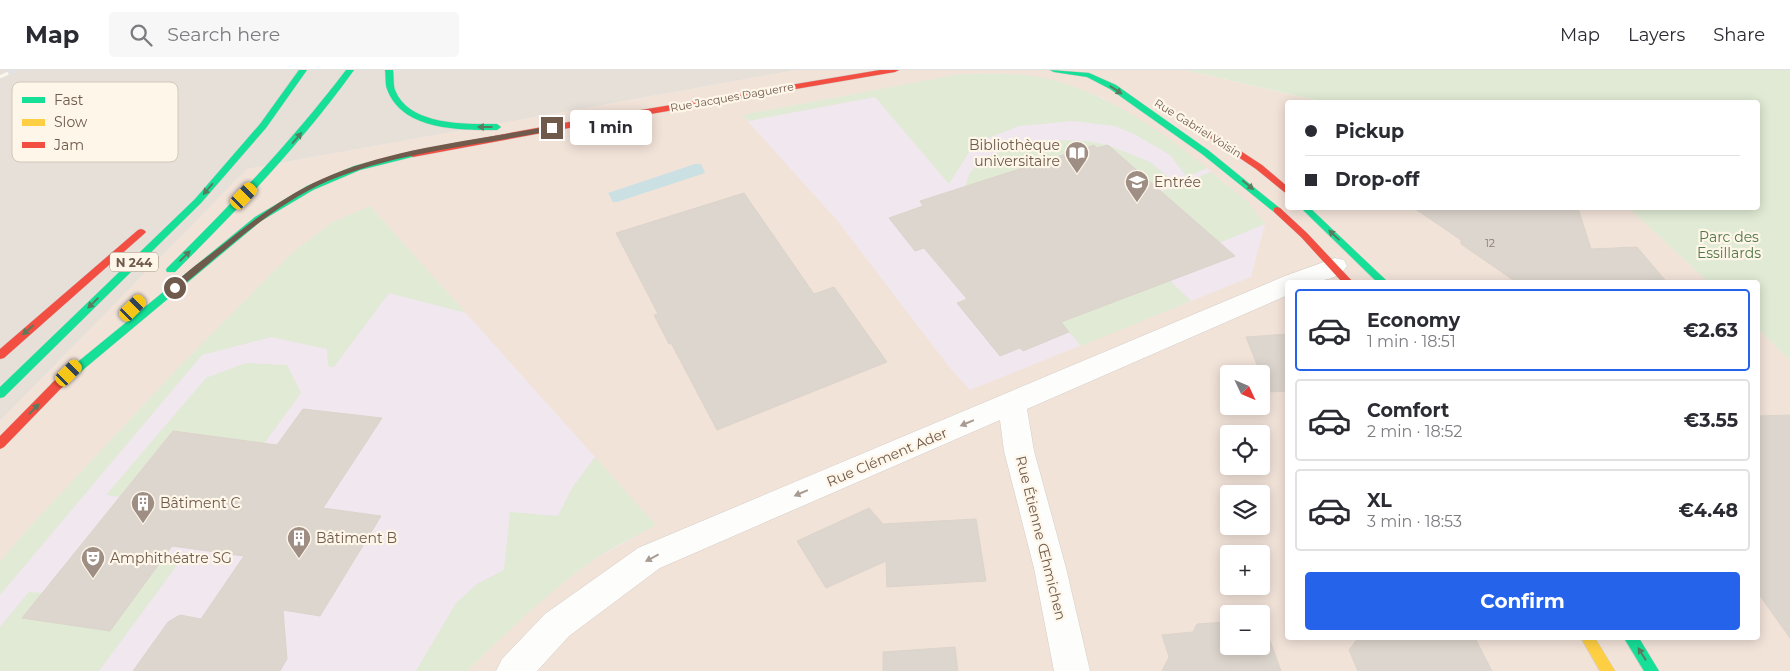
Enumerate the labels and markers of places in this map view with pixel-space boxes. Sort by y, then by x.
place label: Bibliothèque universitaire [969,136,1060,170]
library icon: Bibliothèque universitaire [1064,140,1090,174]
school or university icon: Entrée [1124,169,1150,203]
place label: Entrée [1154,173,1201,191]
building icon: Bâtiment C [130,490,156,524]
place label: Bâtiment C [160,494,240,512]
building icon: Bâtiment B [286,525,312,559]
place label: Bâtiment B [316,529,397,547]
theatre icon: Amphithéatre SG [80,545,106,579]
place label: Amphithéatre SG [110,549,232,567]

